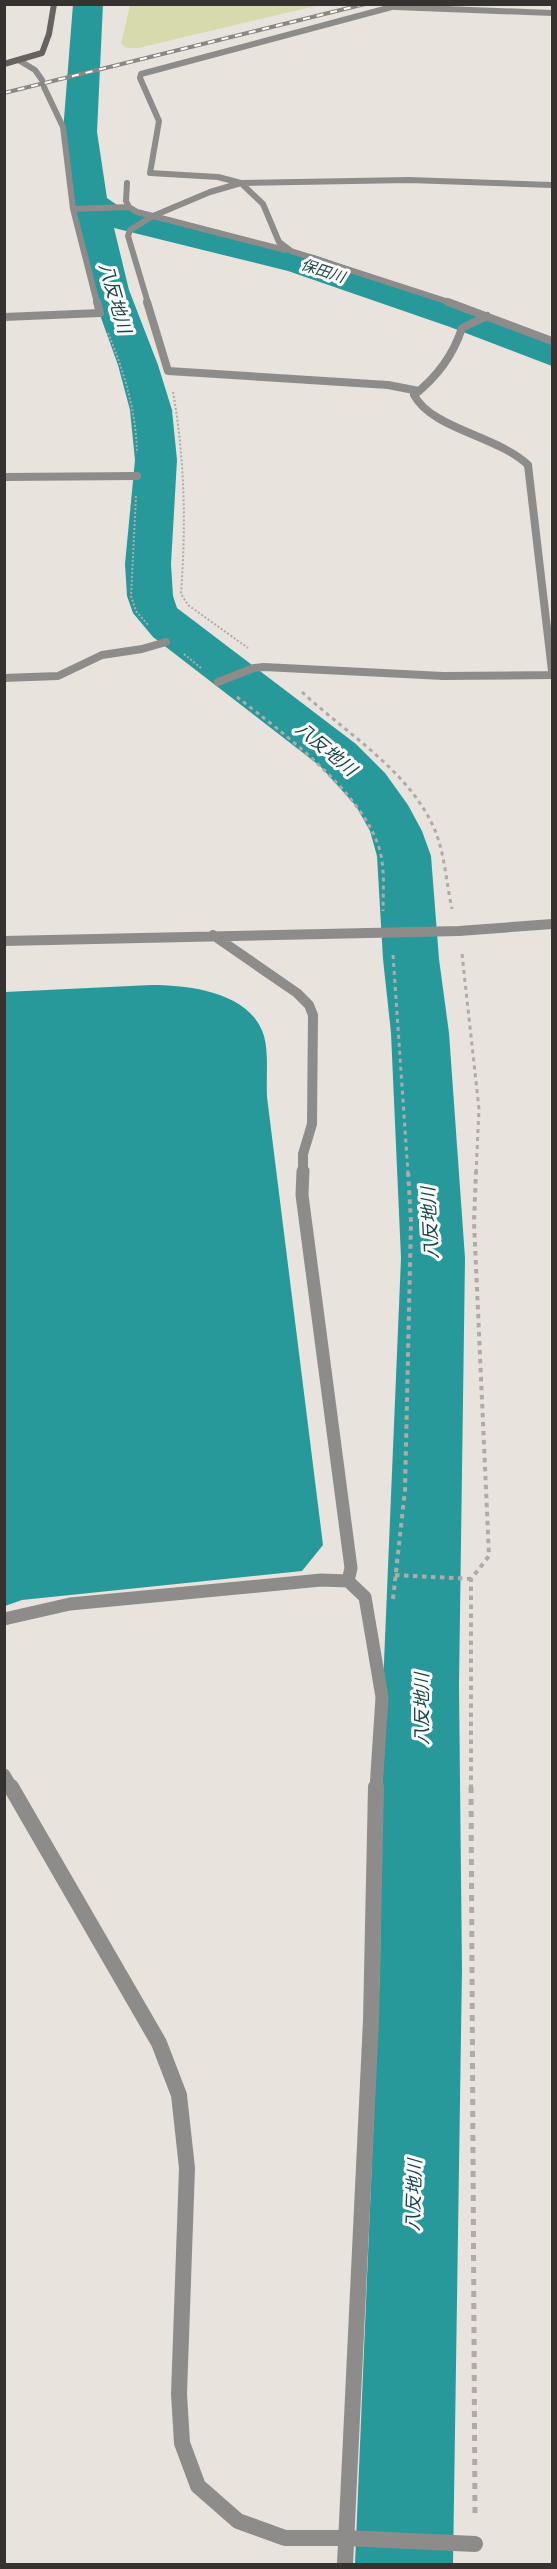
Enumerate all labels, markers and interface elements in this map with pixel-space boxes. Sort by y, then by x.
water label: 保田川 [299,255,349,286]
water label: 八反地川 [95,261,135,337]
water label: 八反地川 [292,718,362,781]
water label: 八反地川 [418,1185,442,1259]
water label: 八反地川 [412,1671,432,1745]
water label: 八反地川 [403,2157,425,2231]

